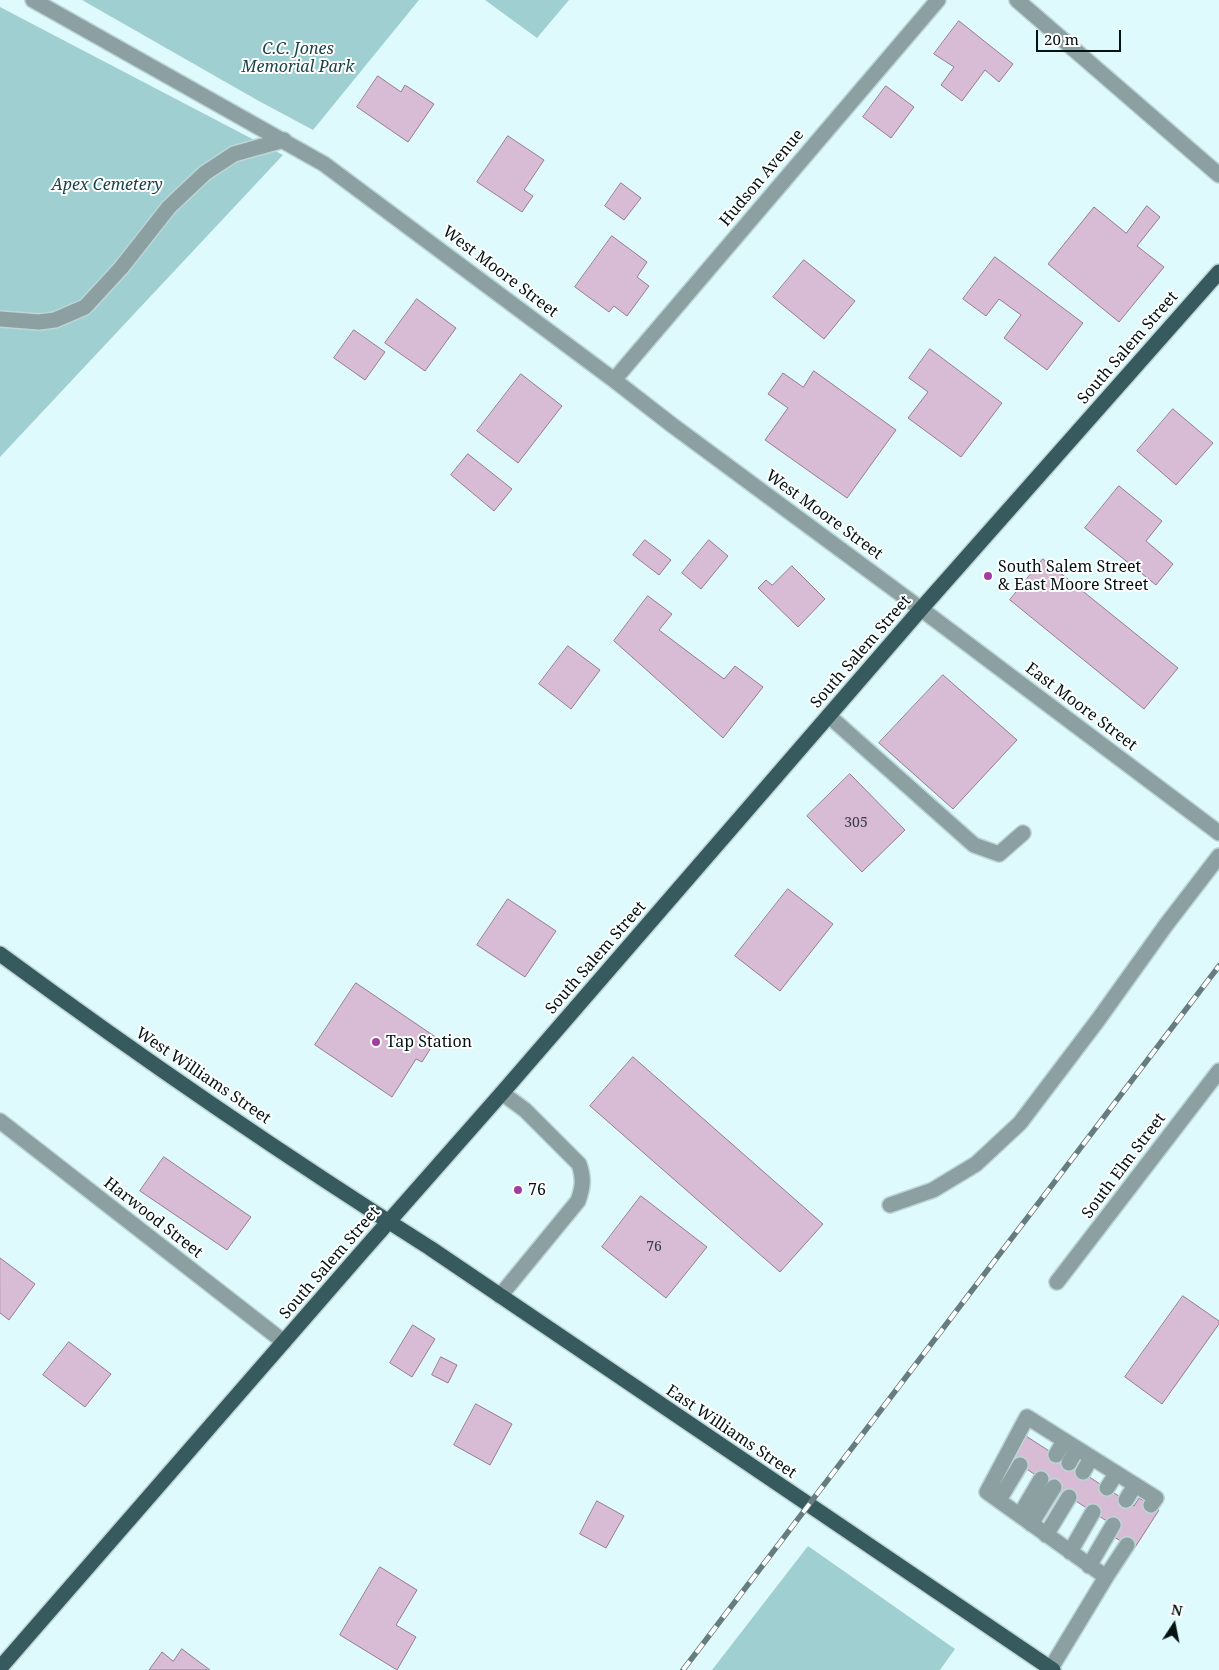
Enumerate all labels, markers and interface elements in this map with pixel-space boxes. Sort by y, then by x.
scale bar [1039,20,1124,52]
text: 20 m [1044,29,1079,49]
park label: C.C. Jones Memorial Park [242,39,354,77]
street label: Hudson Avenue [716,126,808,230]
park label: Apex Cemetery [51,175,163,195]
street label: West Moore Street [438,222,562,322]
street label: South Salem Street [1074,288,1182,408]
street label: West Moore Street [762,466,886,564]
place label: South Salem Street & East Moore Street [998,557,1148,595]
marker: South Salem Street & East Moore Street [982,570,994,582]
street label: South Salem Street [807,592,915,712]
street label: East Moore Street [1022,659,1140,755]
house number: 305 [844,815,868,831]
street label: South Salem Street [542,898,650,1018]
street label: West Williams Street [132,1024,274,1128]
place label: Tap Station [386,1032,472,1052]
marker: Tap Station [370,1036,382,1048]
street label: South Elm Street [1078,1110,1170,1222]
street label: Harwood Street [100,1173,206,1263]
place label: 76 [528,1180,546,1200]
marker: 76 [512,1184,524,1196]
street label: South Salem Street [276,1203,384,1323]
house number: 76 [646,1239,662,1255]
street label: East Williams Street [662,1381,800,1483]
text: N [1170,1599,1184,1620]
north arrow [1149,1600,1199,1650]

